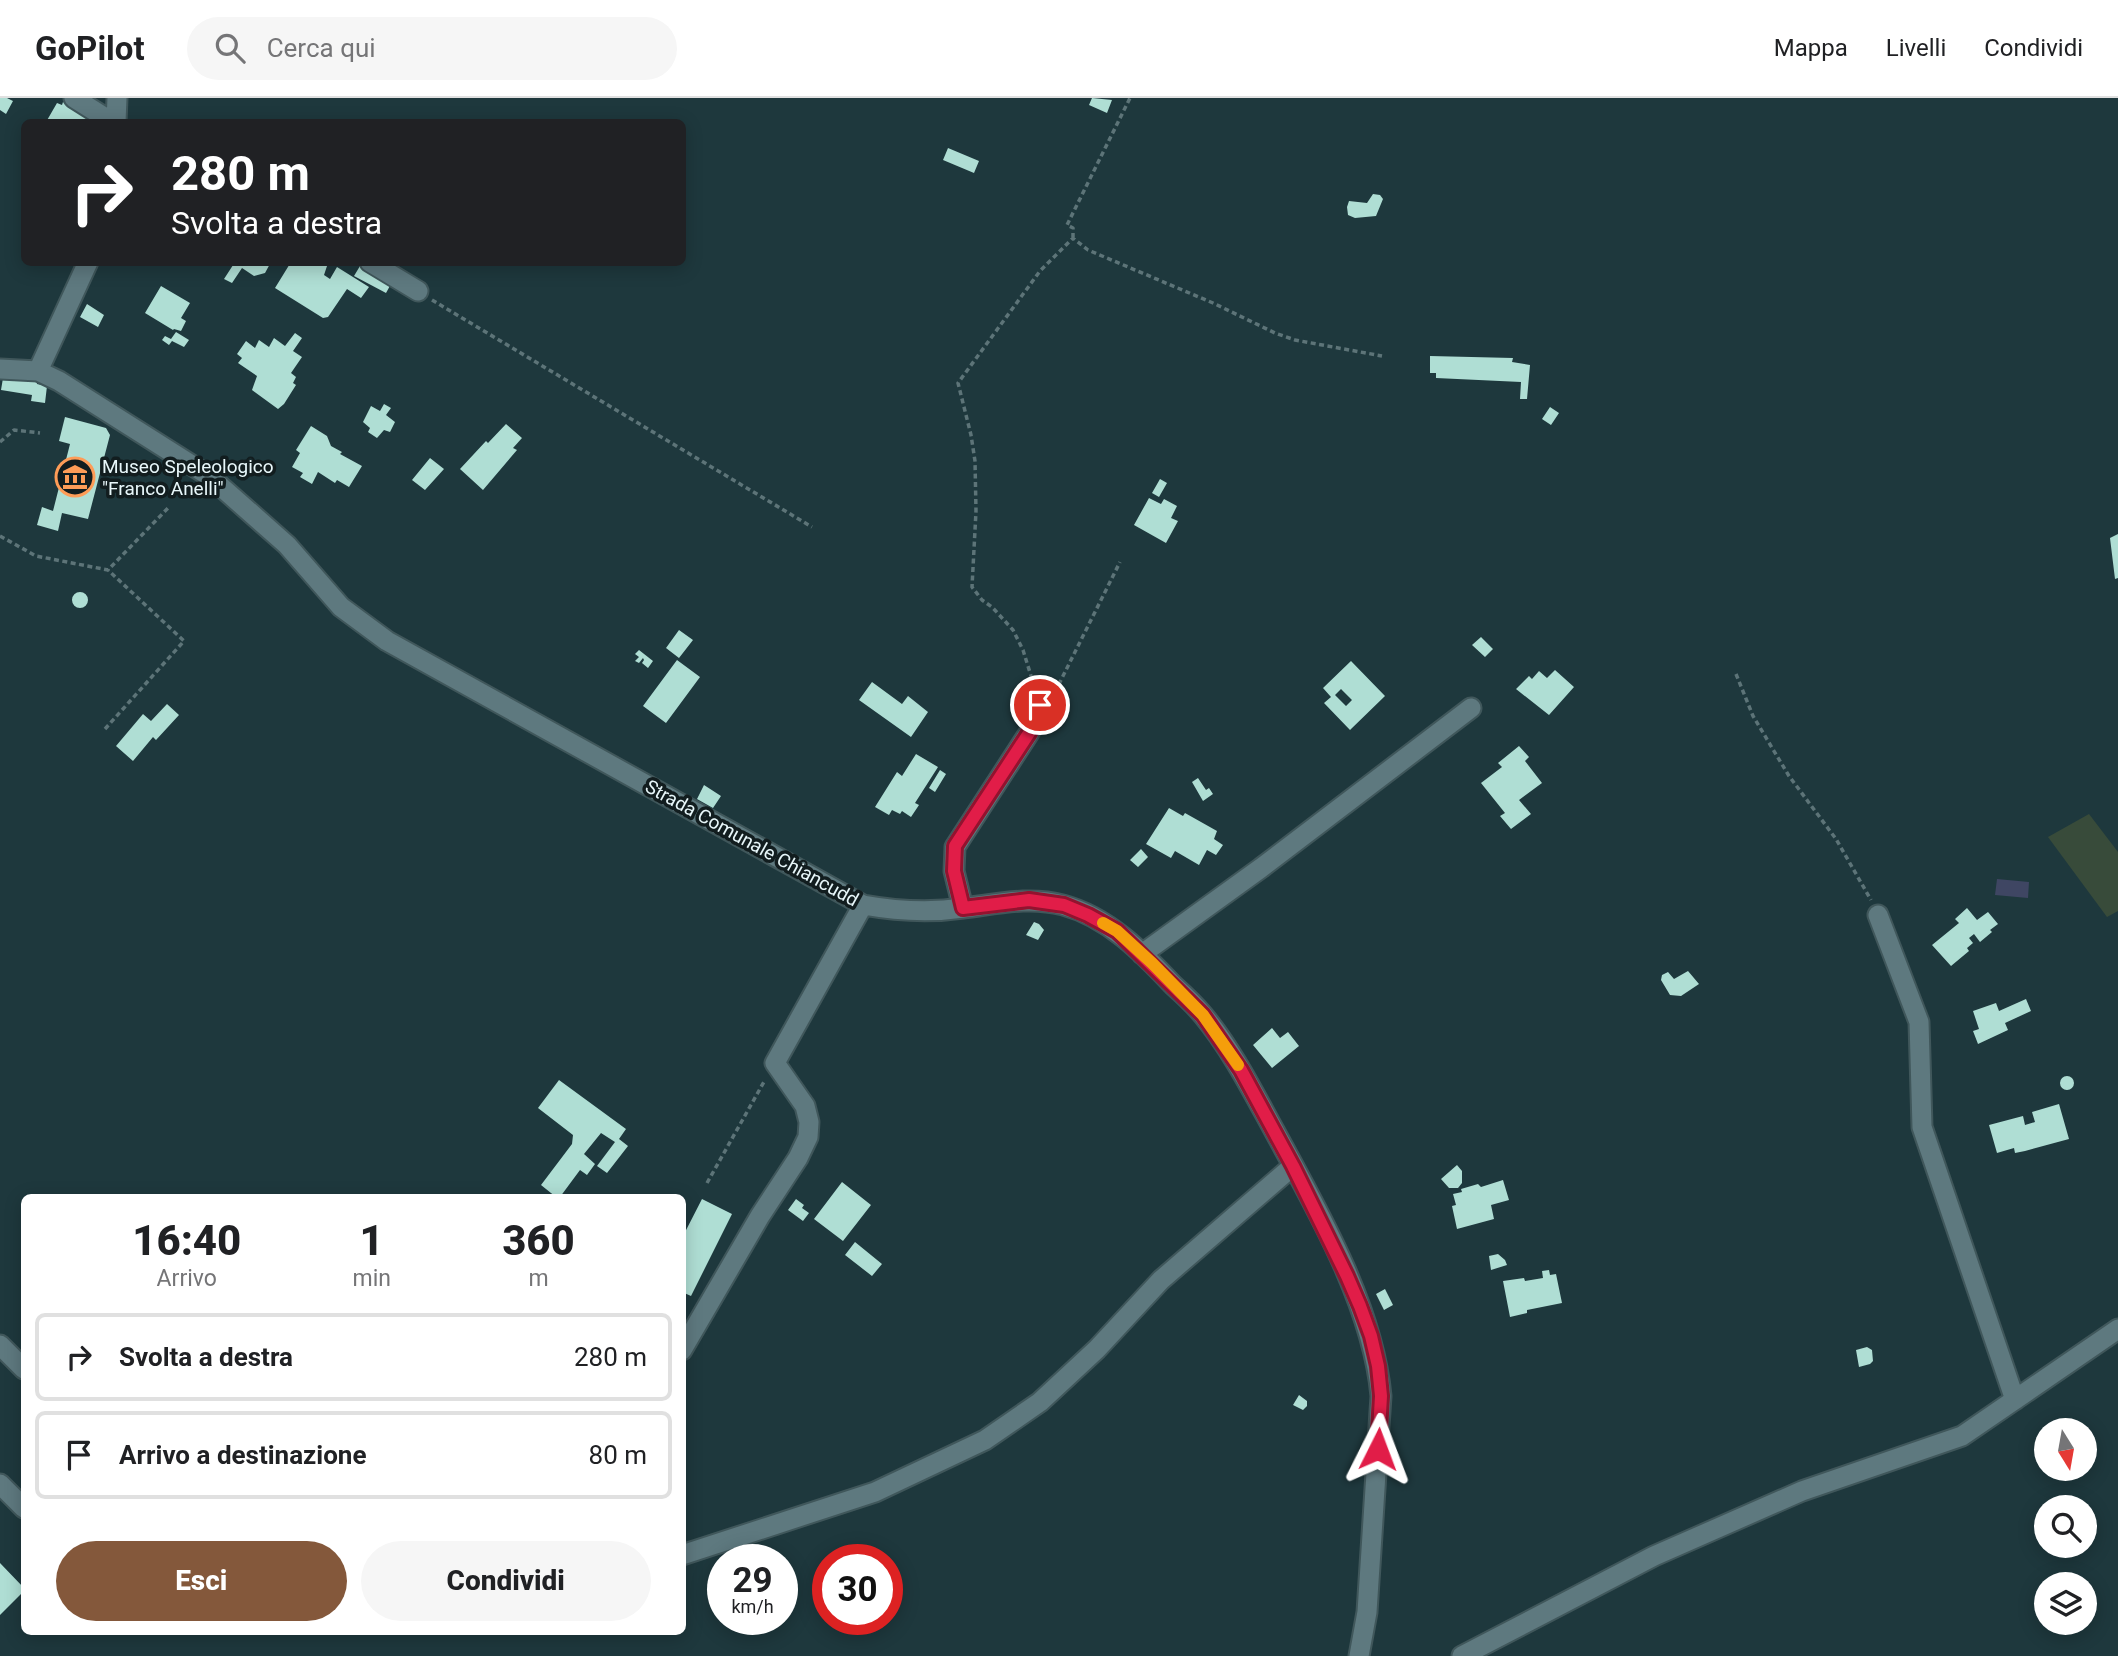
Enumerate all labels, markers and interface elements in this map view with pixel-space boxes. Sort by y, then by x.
search box [187,17,677,80]
text: GoPilot [35,29,145,68]
icon: search [211,29,249,67]
text: Cerca qui [267,33,376,63]
text: Mappa [1774,34,1848,62]
text: Livelli [1886,34,1946,62]
text: Condividi [1984,34,2083,62]
text: 280 m [171,145,310,202]
icon: right [56,147,147,238]
text: Svolta a destra [171,204,382,242]
place label: Museo Speleologico "Franco Anelli" [102,455,274,500]
museum icon: Museo Speleologico "Franco Anelli" [54,456,96,498]
pin [1010,675,1070,735]
icon: arrive [1021,686,1059,724]
street label: Strada Comunale Chiancudd [641,775,863,911]
text: 16:40 [132,1216,241,1265]
text: 1 [360,1216,384,1265]
text: 360 [502,1216,575,1265]
text: Arrivo [157,1265,217,1292]
text: min [352,1265,391,1292]
text: m [528,1265,549,1292]
icon: right [60,1338,98,1376]
text: Svolta a destra [119,1342,293,1372]
text: 280 m [574,1342,647,1372]
position arrow [1341,1412,1415,1486]
north arrow [2034,1418,2096,1480]
map controls [2034,1418,2097,1635]
icon: arrive [60,1436,98,1474]
text: Arrivo a destinazione [119,1440,366,1470]
text: 80 m [589,1440,647,1470]
button: search [2034,1495,2097,1558]
button: Esci [56,1541,347,1621]
button: Condividi [361,1541,651,1621]
speed limit sign: 30 [812,1544,903,1635]
text: 29 [732,1560,773,1601]
button: layers [2034,1572,2097,1635]
text: km/h [731,1596,774,1617]

